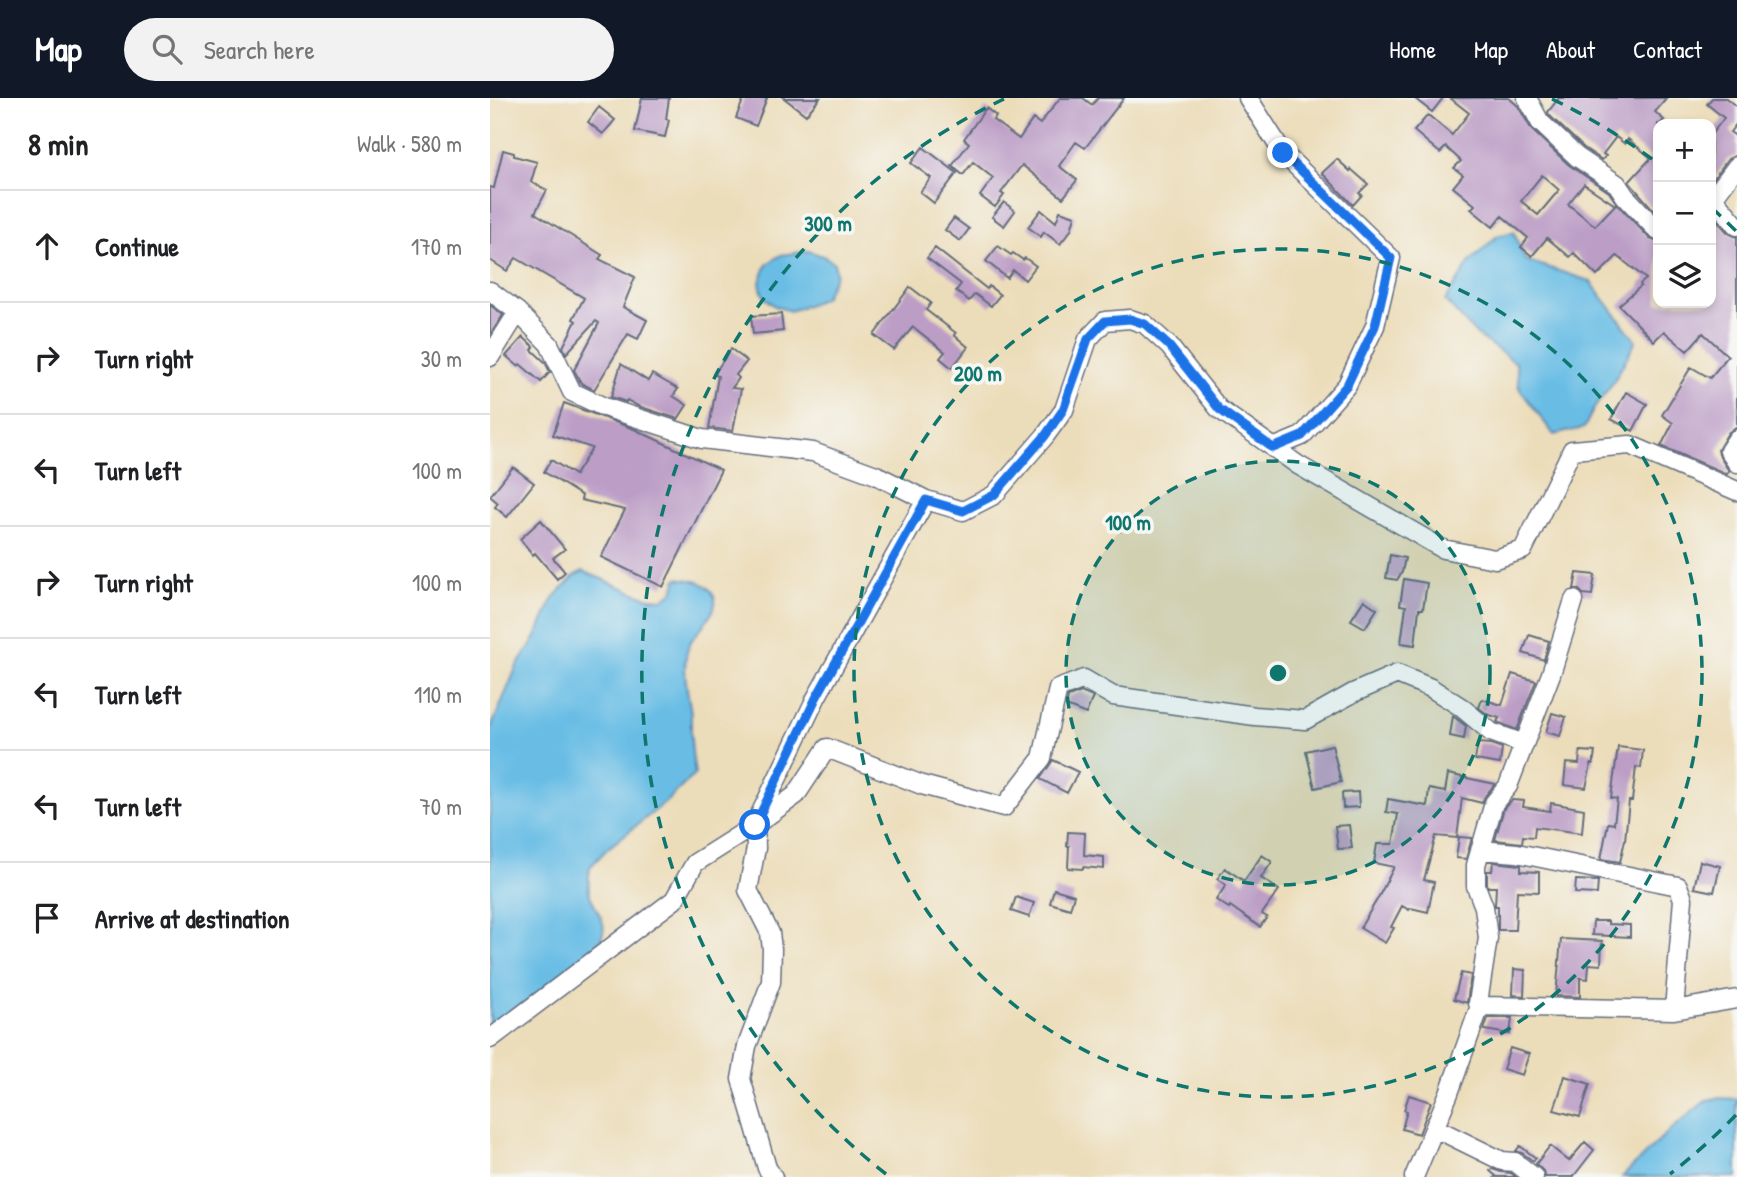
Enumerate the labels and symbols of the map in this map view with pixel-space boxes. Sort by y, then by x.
route end [1267,137,1298,168]
text: 300 m [804,209,852,238]
text: 200 m [954,359,1002,388]
text: 100 m [1105,508,1151,537]
centre of rings [1266,661,1290,685]
route start [739,809,770,840]

